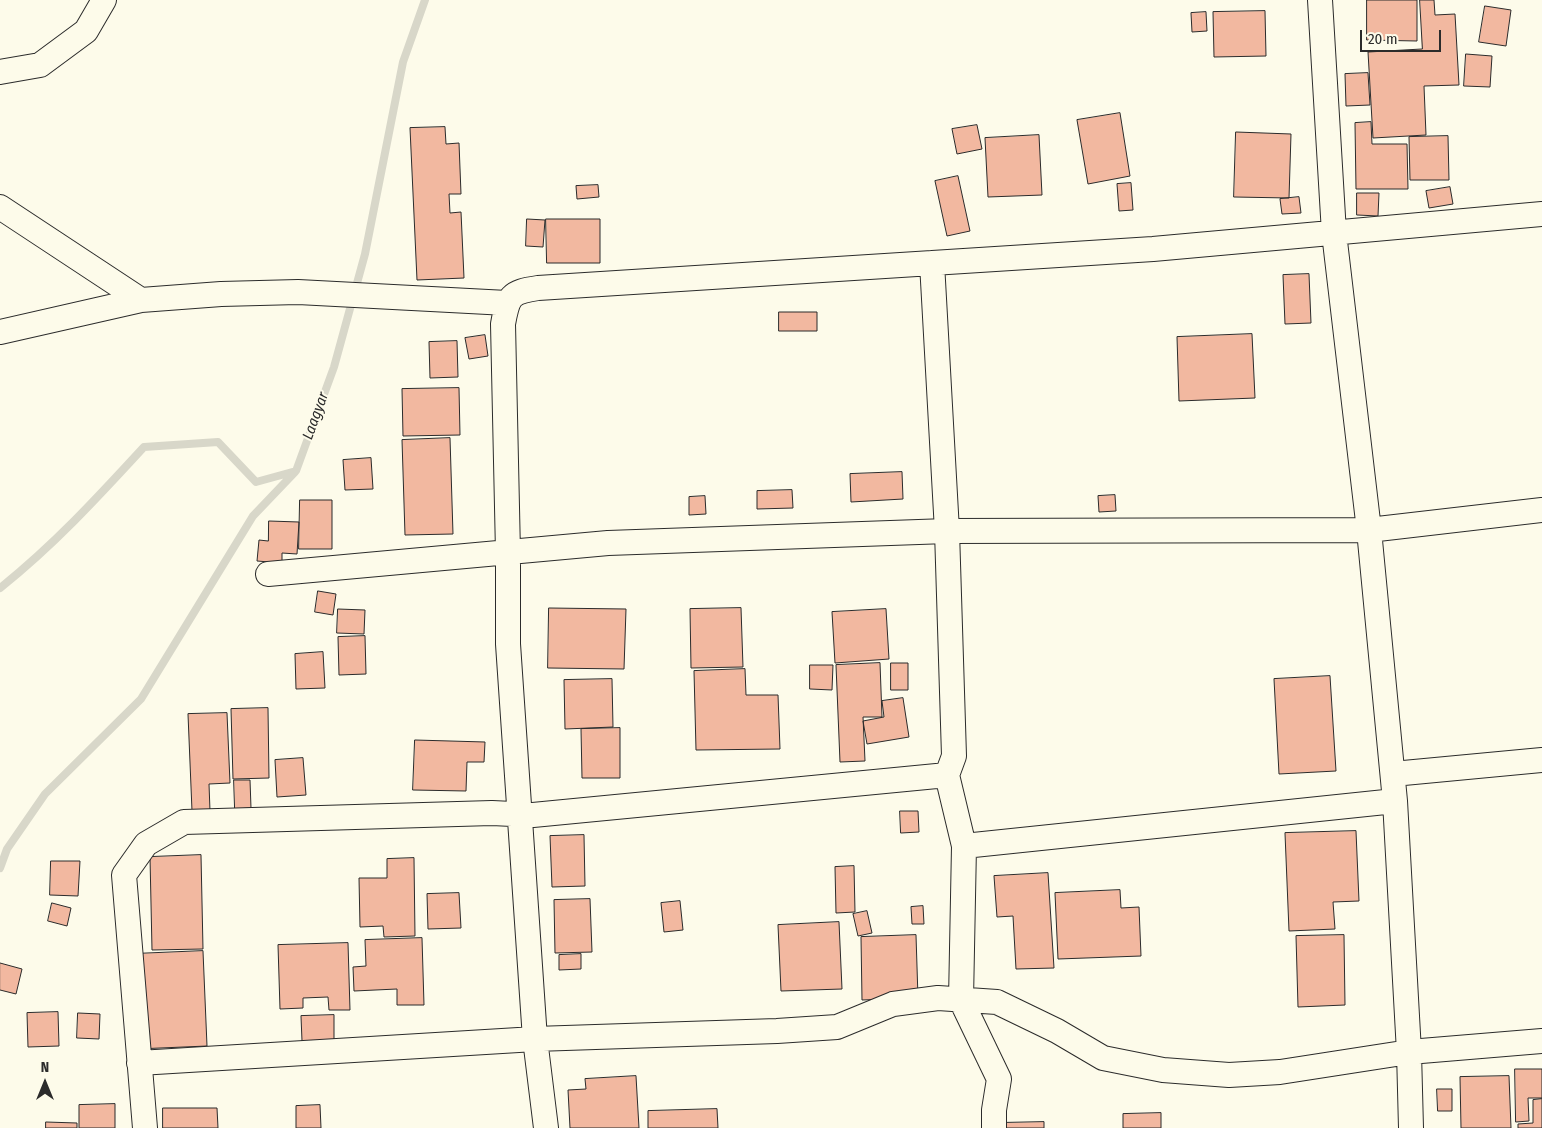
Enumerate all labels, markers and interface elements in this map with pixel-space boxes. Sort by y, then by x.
scale bar [1362,20,1443,52]
text: 20 m [1368,30,1398,48]
water label: Laagyar [299,390,333,442]
north arrow [20,1058,70,1108]
text: N [41,1059,49,1076]

